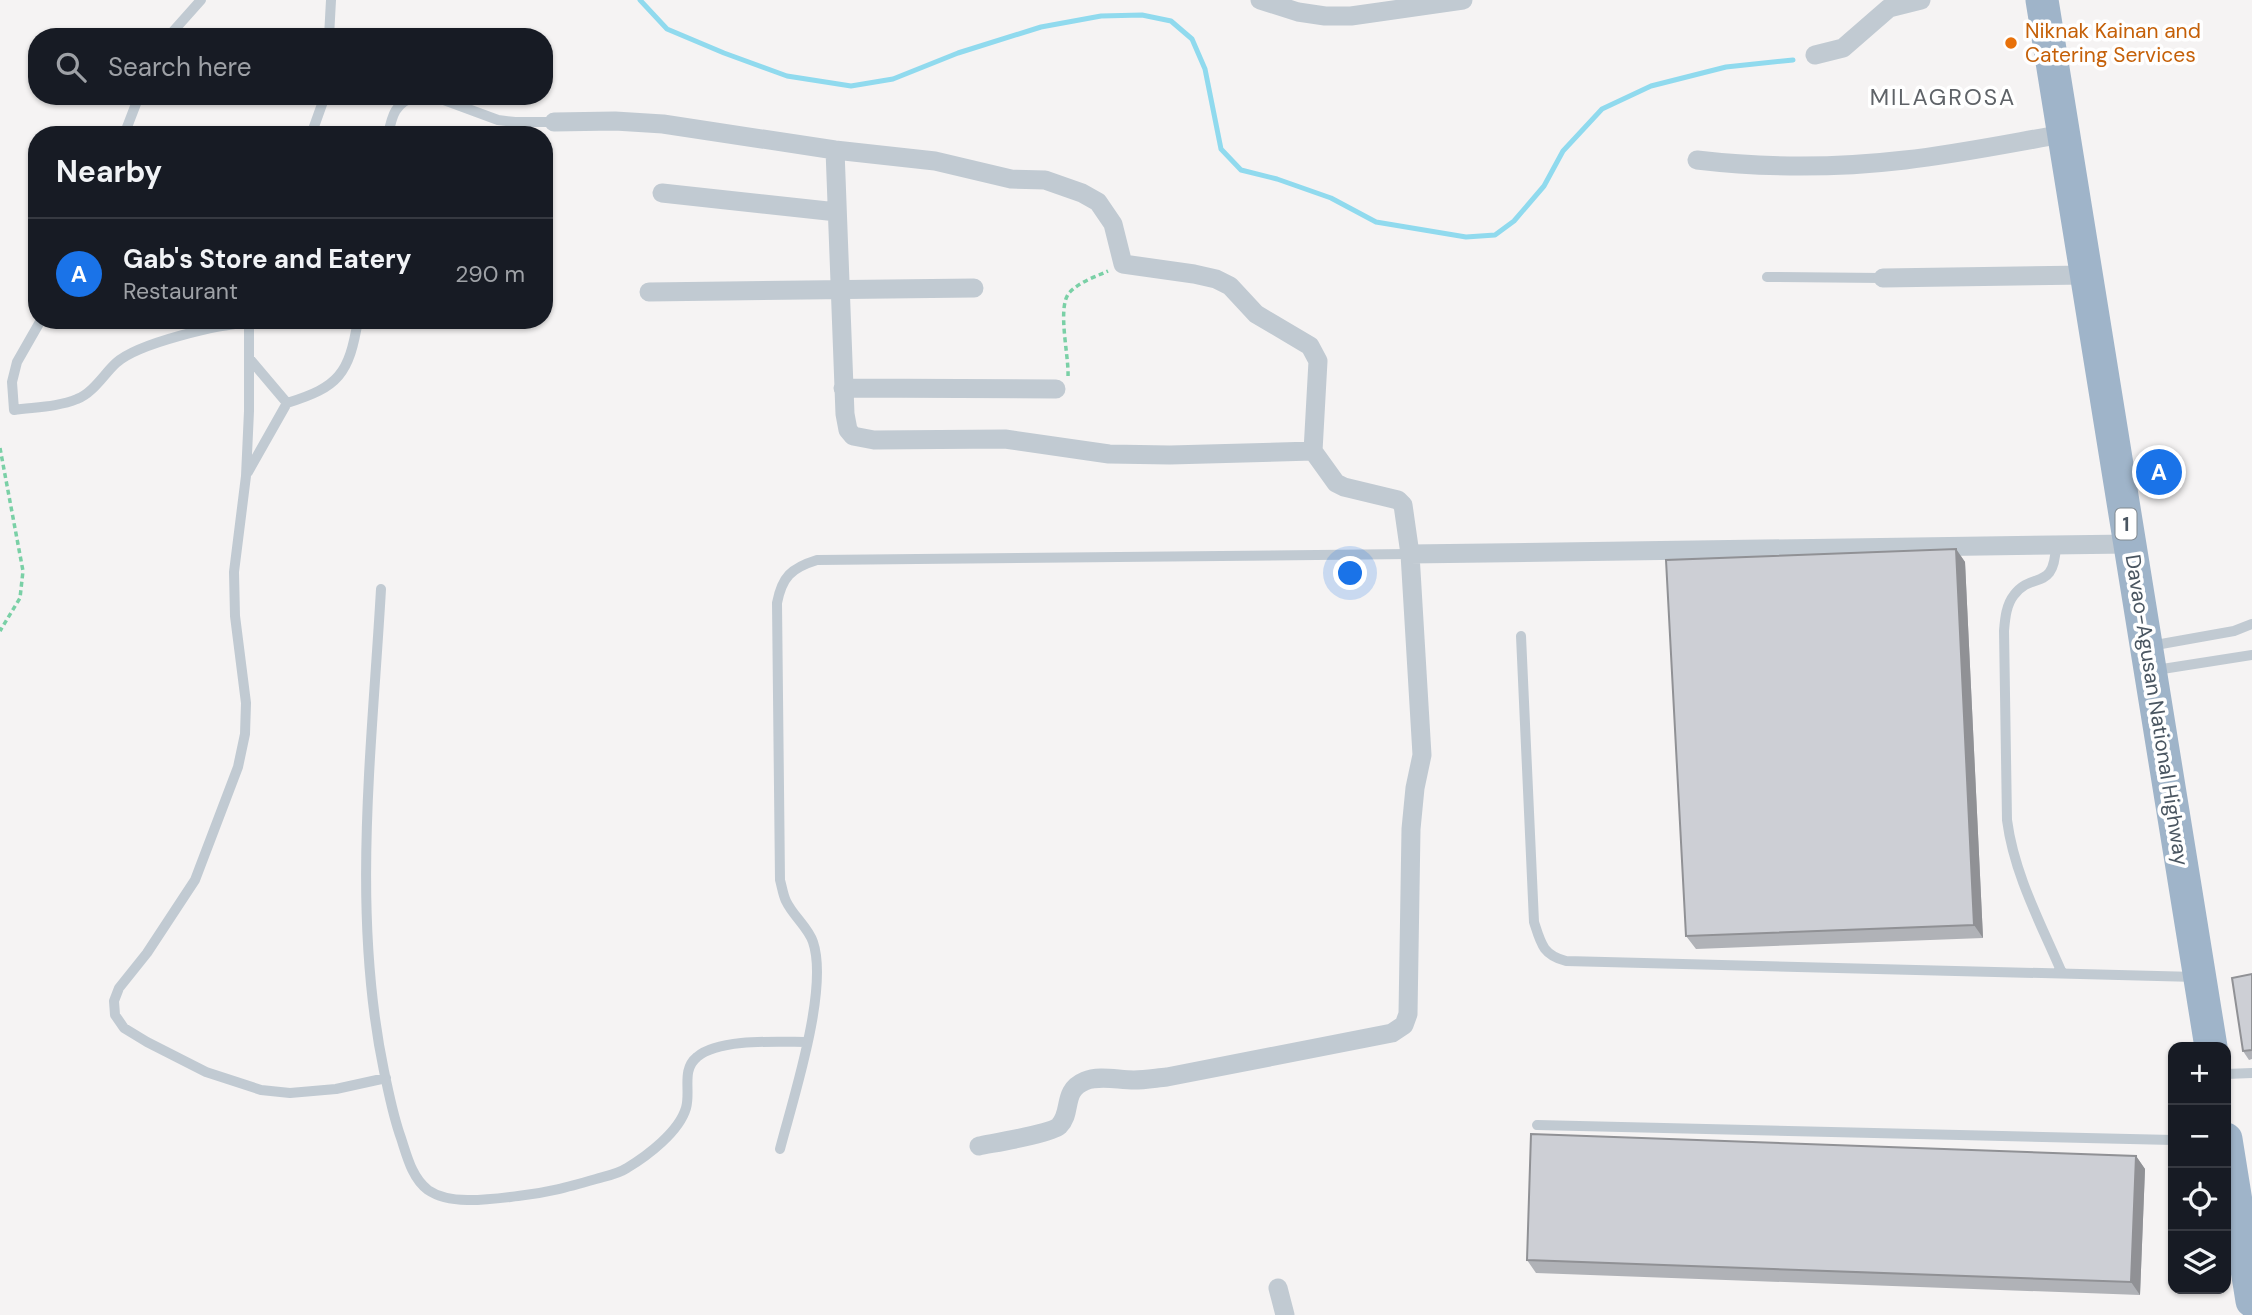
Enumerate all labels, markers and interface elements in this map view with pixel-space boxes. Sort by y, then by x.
place label: Niknak Kainan and Catering Services [2025,17,2201,69]
search box [28,28,553,105]
marker: Niknak Kainan and Catering Services [2003,35,2019,51]
icon: search [52,48,90,86]
text: Search here [108,50,251,84]
district label: MILAGROSA [1870,82,2016,112]
text: Nearby [56,152,162,191]
text: Gab's Store and Eatery [123,242,411,276]
text: A [71,259,87,289]
text: 290 m [455,259,525,289]
text: Restaurant [123,276,238,306]
pin: A [2136,446,2182,498]
road number: 1 [2116,509,2136,540]
street label: Davao-Agusan National Highway [2119,552,2195,868]
your location [1333,556,1367,590]
map controls [2168,1042,2231,1294]
button: + [2168,1042,2231,1105]
button: − [2168,1105,2231,1168]
button: locate [2168,1168,2231,1231]
button: layers [2168,1231,2231,1294]

